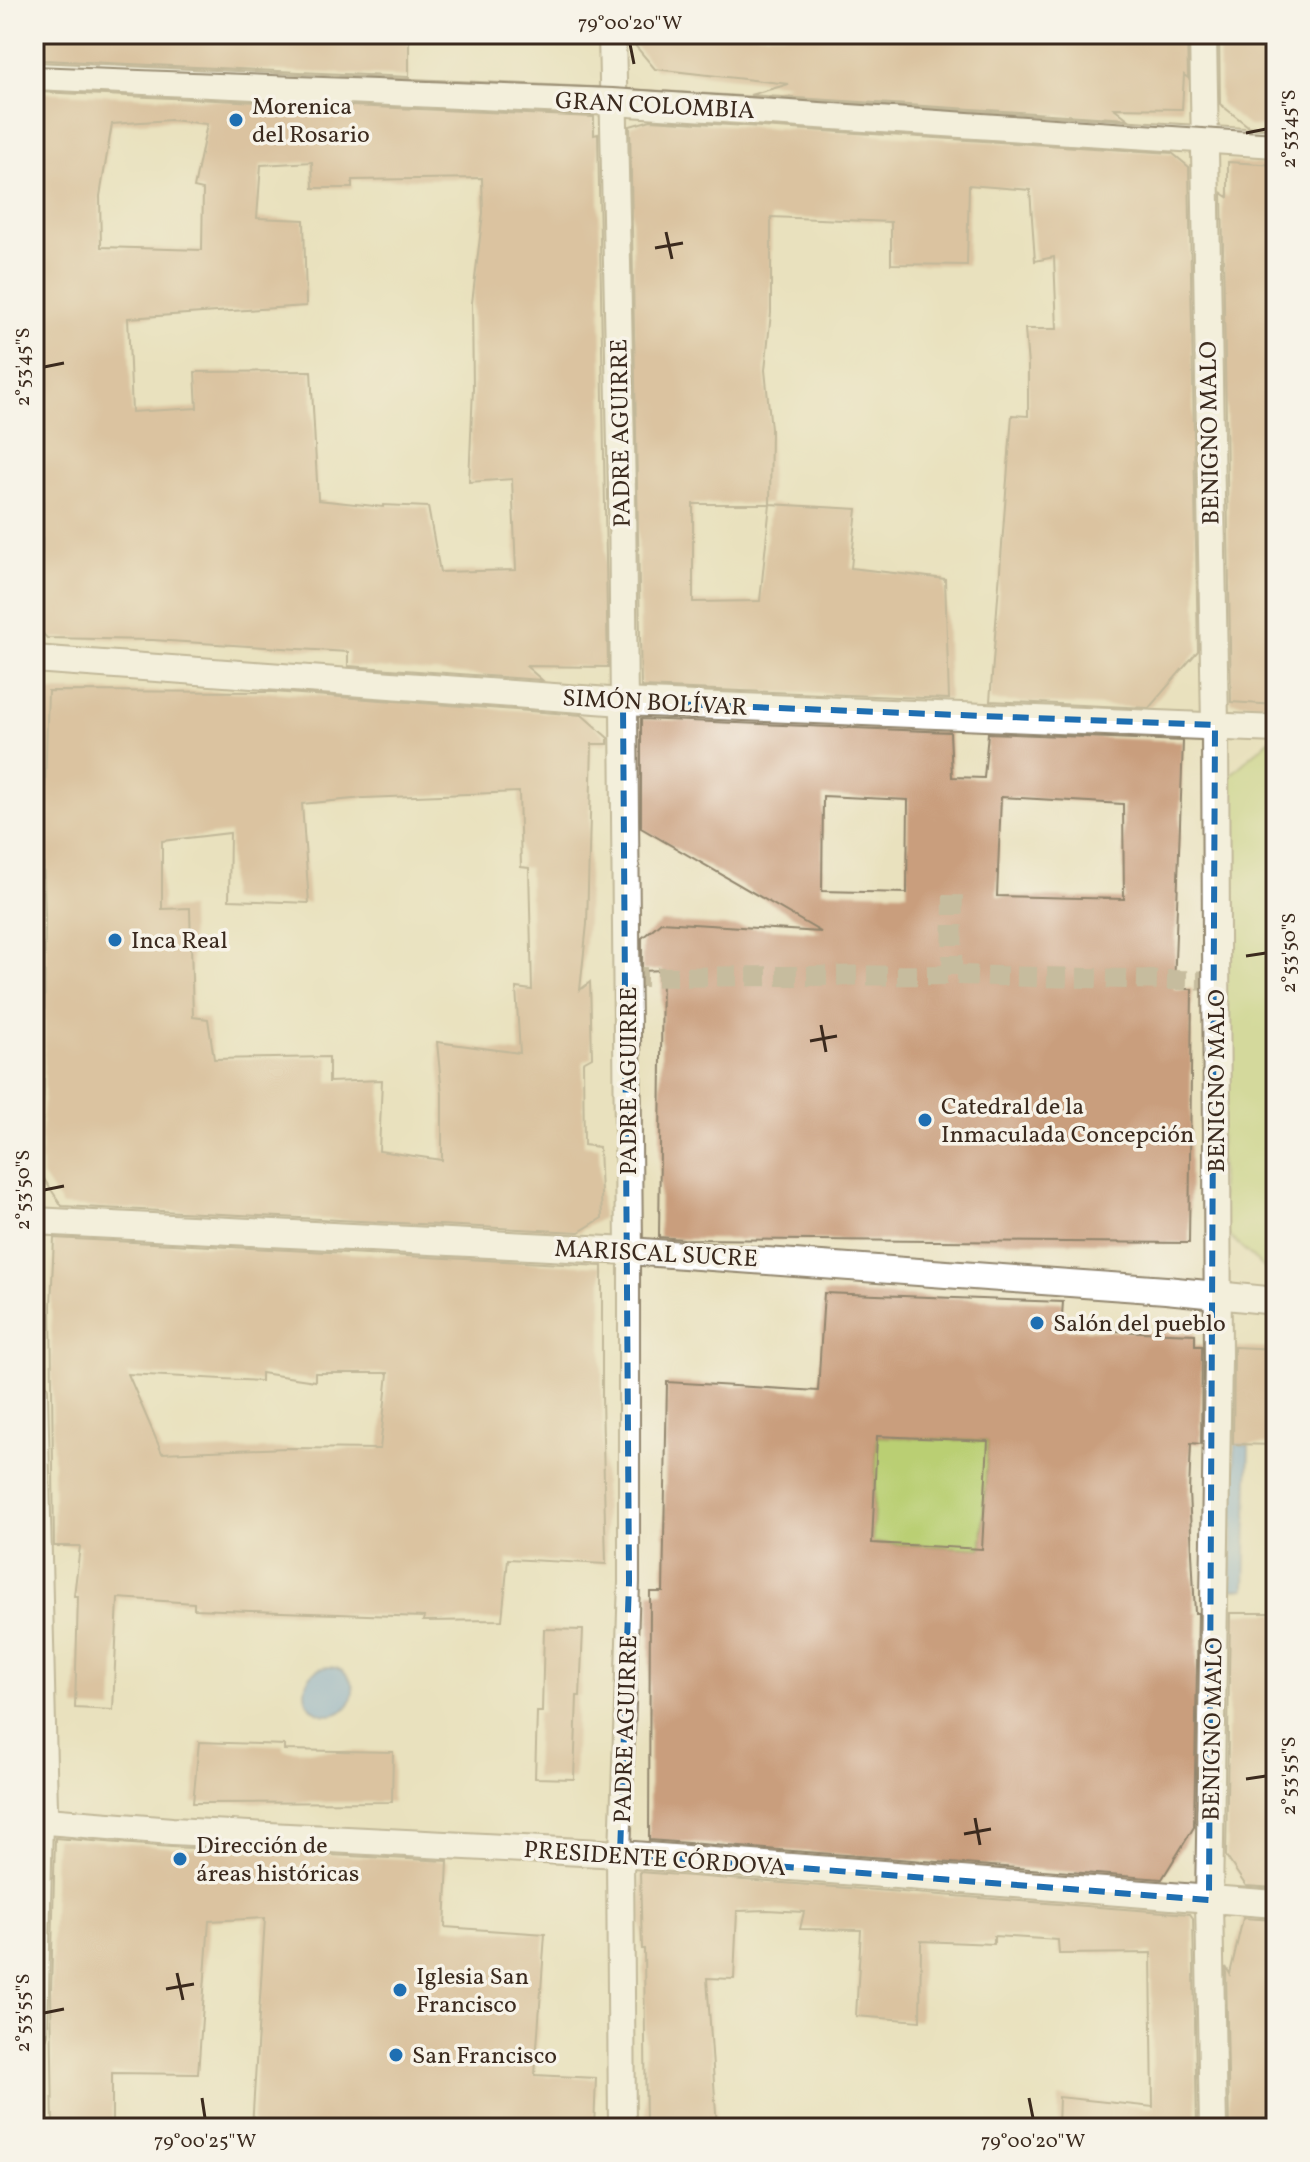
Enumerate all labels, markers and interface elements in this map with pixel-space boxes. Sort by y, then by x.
text: 79°00'20"W [578,10,682,38]
street label: GRAN COLOMBIA [554,85,756,129]
text: 2°53'45"S [1276,89,1304,169]
place label: Morenica del Rosario [252,91,370,153]
marker: Morenica del Rosario [227,111,245,129]
text: 2°53'45"S [10,327,38,407]
street label: PADRE AGUIRRE [603,338,641,528]
street label: BENIGNO MALO [1192,341,1230,525]
street label: SIMÓN BOLÍVAR [562,682,748,726]
text: 2°53'50"S [1276,913,1304,993]
place label: Inca Real [131,925,228,959]
marker: Inca Real [106,931,124,949]
street label: PADRE AGUIRRE [613,987,647,1175]
street label: BENIGNO MALO [1201,989,1235,1173]
place label: Catedral de la Inmaculada Concepción [941,1091,1194,1153]
marker: Catedral de la Inmaculada Concepción [916,1111,934,1129]
text: 2°53'50"S [10,1150,38,1230]
street label: MARISCAL SUCRE [553,1233,758,1277]
place label: Salón del pueblo [1053,1308,1226,1342]
marker: Salón del pueblo [1028,1314,1046,1332]
street label: PADRE AGUIRRE [607,1634,647,1824]
street label: BENIGNO MALO [1195,1637,1233,1821]
text: 2°53'55"S [1276,1737,1304,1816]
place label: Dirección de áreas históricas [196,1830,359,1892]
street label: PRESIDENTE CÓRDOVA [523,1834,787,1886]
marker: Dirección de áreas históricas [171,1850,189,1868]
place label: Iglesia San Francisco [416,1961,529,2023]
text: 2°53'55"S [10,1974,38,2053]
marker: Iglesia San Francisco [391,1981,409,1999]
place label: San Francisco [412,2040,557,2074]
marker: San Francisco [387,2046,405,2064]
text: 79°00'25"W [154,2128,256,2156]
text: 79°00'20"W [981,2128,1085,2156]

